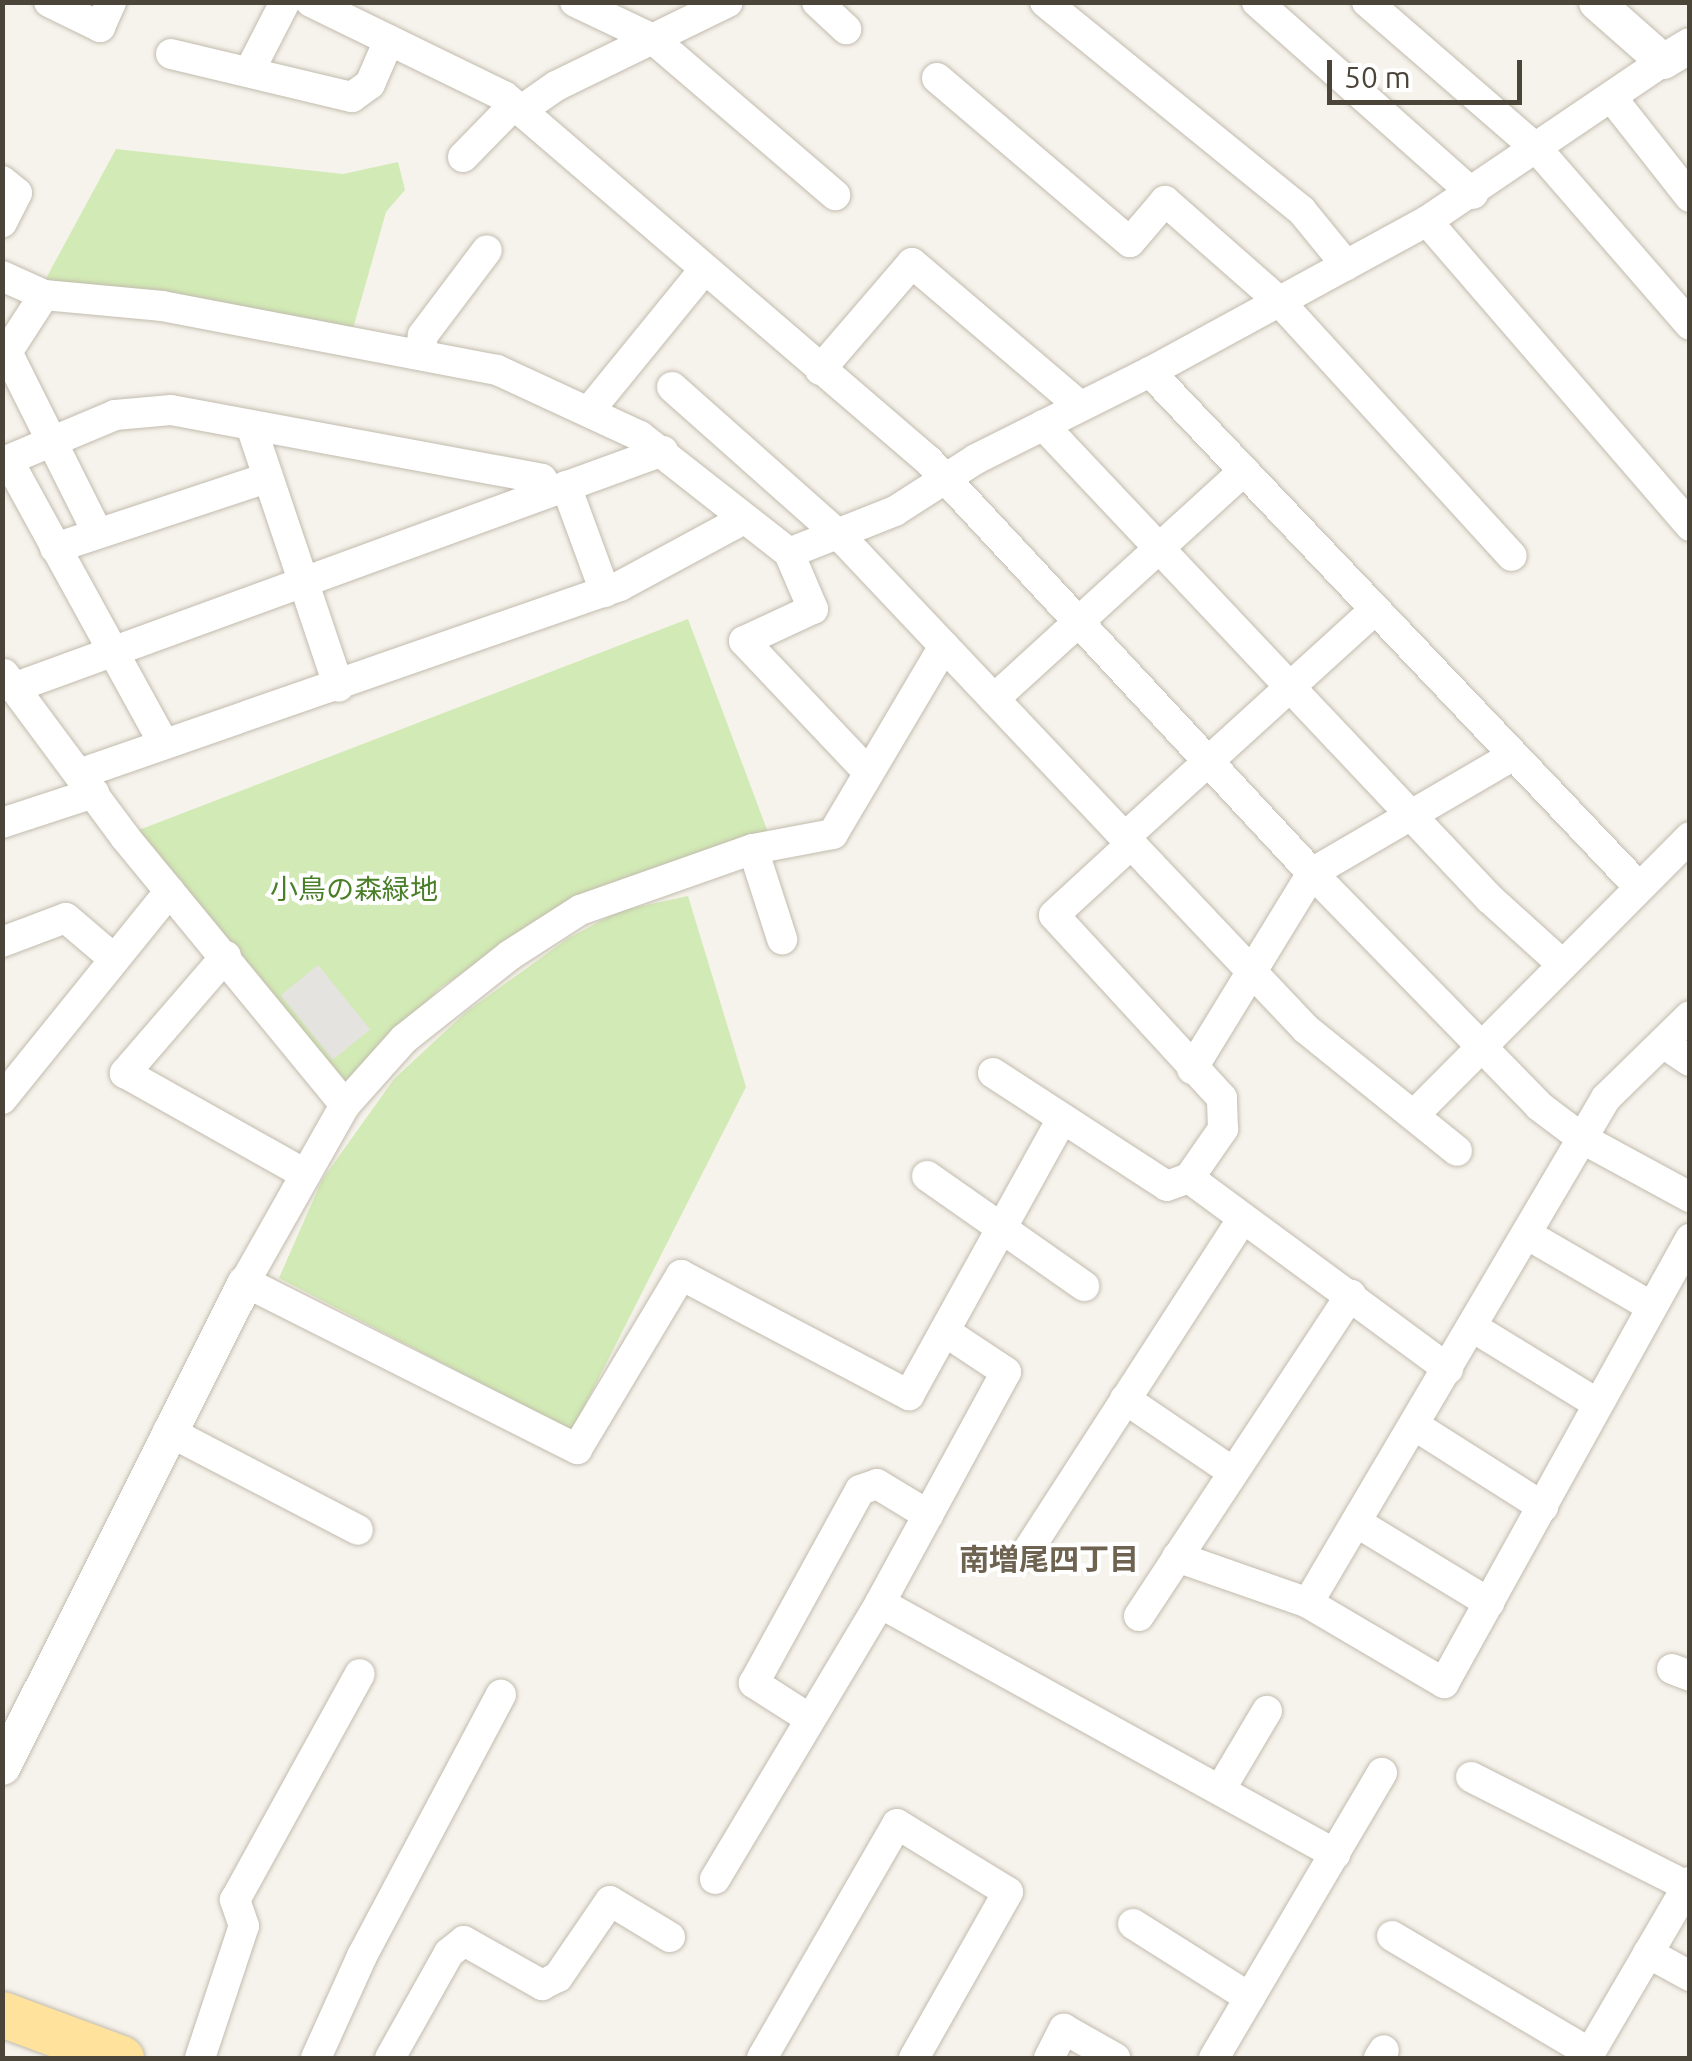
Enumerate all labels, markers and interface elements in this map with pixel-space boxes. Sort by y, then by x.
scale bar [1332,40,1527,102]
text: 50 m [1344,60,1411,94]
park label: 小鳥の森緑地 [270,872,438,906]
district label: 南増尾四丁目 [959,1541,1139,1577]

